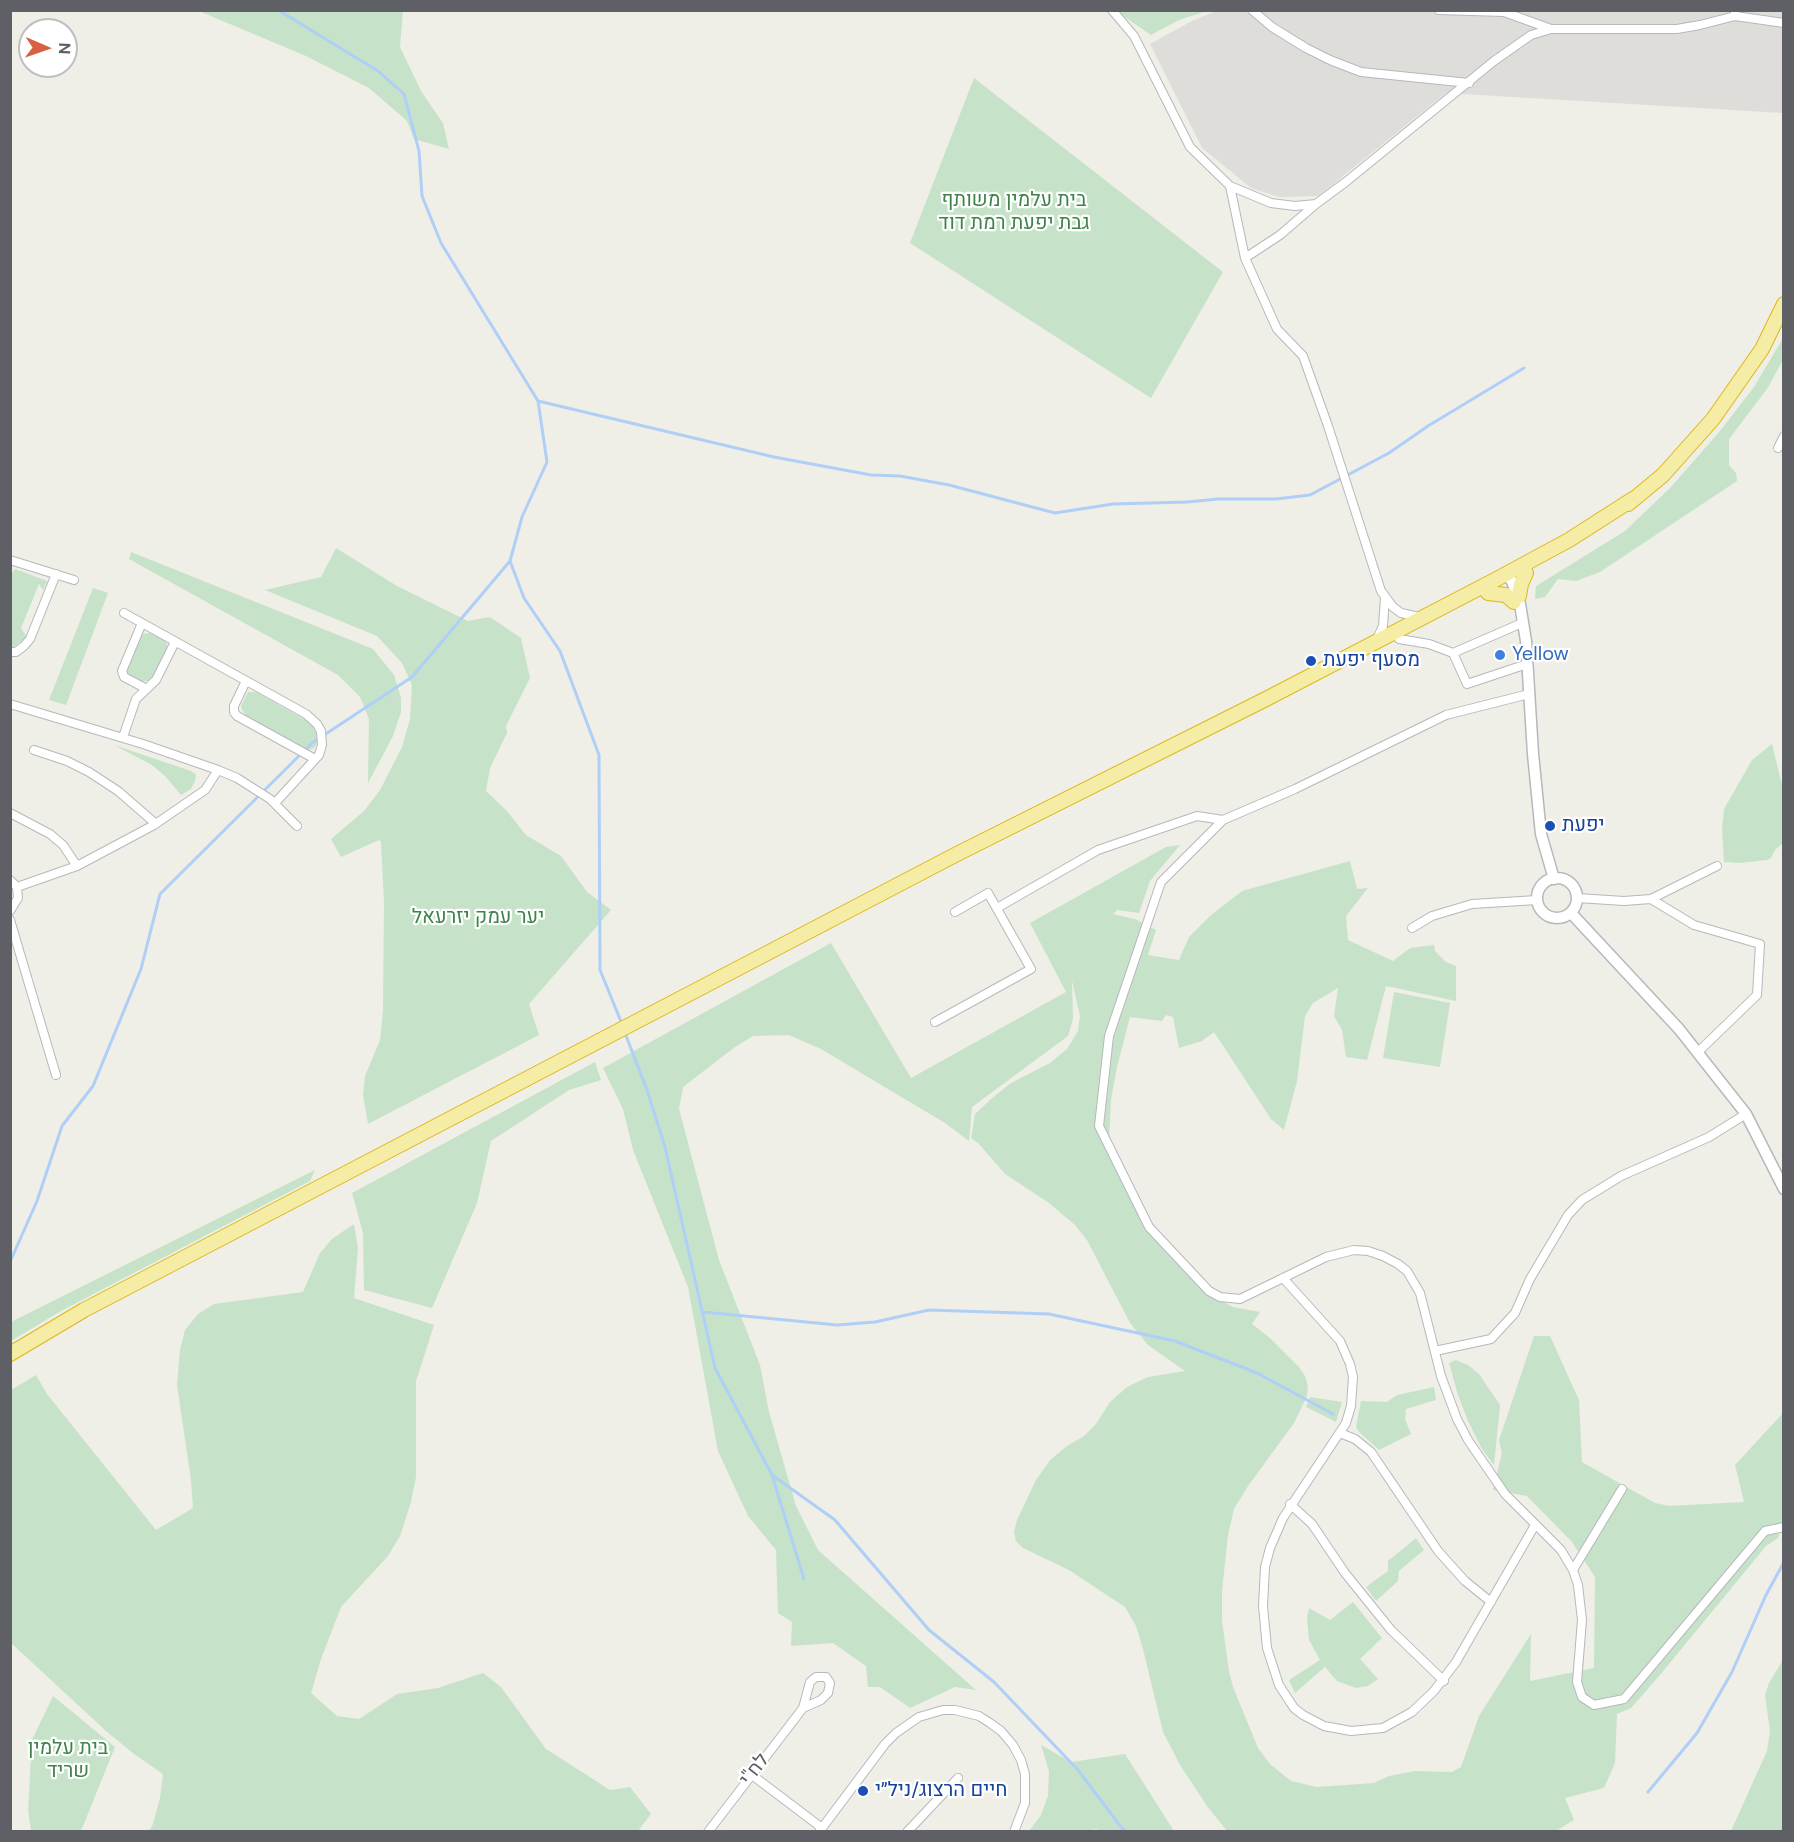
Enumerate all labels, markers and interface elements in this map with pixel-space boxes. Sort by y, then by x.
north arrow [18,18,78,78]
text: N [54,42,75,55]
park label: בית עלמין משותף גבת יפעת רמת דוד [938,189,1090,236]
place label: Yellow [1512,643,1569,667]
marker: Yellow [1493,648,1507,662]
place label: מסעף יפעת [1323,649,1420,673]
marker: מסעף יפעת [1304,654,1318,668]
place label: יפעת [1562,814,1605,838]
marker: יפעת [1543,819,1557,833]
park label: יער עמק יזרעאל [412,906,544,930]
park label: בית עלמין שריד [28,1737,108,1784]
street label: לח"י [735,1749,775,1791]
place label: חיים הרצוג/ניל״י [875,1779,1007,1803]
marker: חיים הרצוג/ניל״י [856,1784,870,1798]

